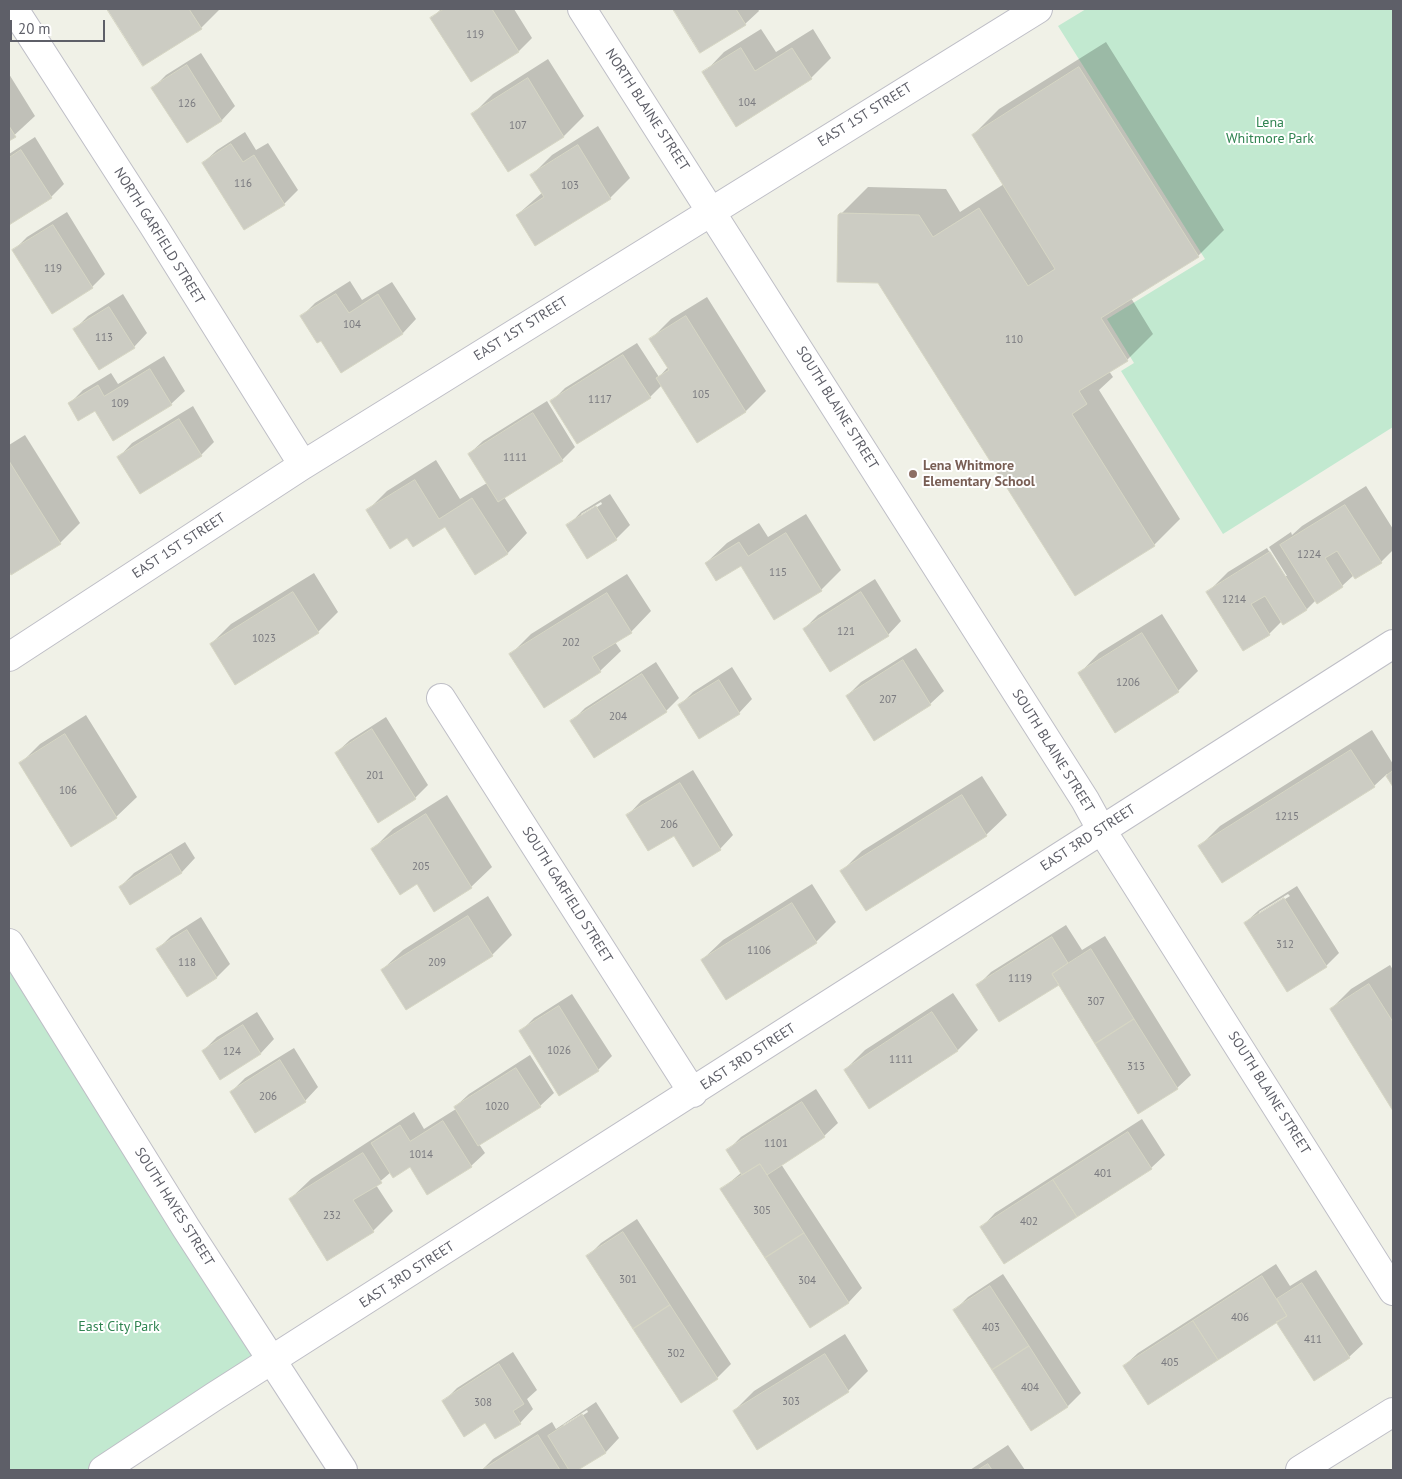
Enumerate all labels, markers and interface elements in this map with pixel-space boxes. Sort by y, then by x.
scale bar [12,10,108,42]
text: 20 m [18,19,51,38]
house number: 119 [466,28,484,42]
street label: NORTH BLAINE STREET [601,46,693,174]
street label: EAST 1ST STREET [815,79,915,151]
house number: 104 [738,96,756,110]
house number: 126 [178,97,196,111]
park label: Lena Whitmore Park [1226,115,1314,148]
house number: 107 [509,119,527,133]
street label: NORTH GARFIELD STREET [110,165,208,307]
house number: 116 [234,177,252,191]
house number: 103 [561,179,579,193]
house number: 119 [44,262,62,276]
street label: EAST 1ST STREET [471,293,571,365]
house number: 104 [343,318,361,332]
house number: 113 [95,331,113,345]
house number: 110 [1005,333,1023,347]
street label: SOUTH BLAINE STREET [792,343,882,473]
house number: 105 [692,388,710,402]
house number: 1117 [588,393,612,407]
house number: 109 [111,397,129,411]
house number: 1111 [503,451,527,465]
place label: Lena Whitmore Elementary School [923,458,1035,491]
marker: Lena Whitmore Elementary School [907,468,919,480]
street label: EAST 1ST STREET [129,510,229,582]
house number: 1224 [1297,548,1321,562]
house number: 115 [769,566,787,580]
house number: 1214 [1222,593,1246,607]
house number: 121 [837,625,855,639]
house number: 1023 [252,632,276,646]
house number: 202 [562,636,580,650]
house number: 1206 [1116,676,1140,690]
street label: SOUTH BLAINE STREET [1008,686,1098,816]
house number: 207 [879,693,897,707]
house number: 204 [609,710,627,724]
house number: 201 [366,769,384,783]
house number: 106 [59,784,77,798]
street label: EAST 3RD STREET [1037,801,1139,875]
house number: 1215 [1275,810,1299,824]
house number: 206 [660,818,678,832]
street label: SOUTH GARFIELD STREET [518,824,616,966]
house number: 205 [412,860,430,874]
house number: 312 [1276,938,1294,952]
house number: 1106 [747,944,771,958]
house number: 118 [178,956,196,970]
house number: 209 [428,956,446,970]
house number: 1119 [1008,972,1032,986]
house number: 307 [1087,995,1105,1009]
street label: EAST 3RD STREET [697,1020,799,1094]
street label: SOUTH BLAINE STREET [1224,1028,1314,1158]
house number: 1026 [547,1044,571,1058]
house number: 124 [223,1045,241,1059]
house number: 1111 [889,1053,913,1067]
house number: 313 [1127,1060,1145,1074]
house number: 206 [259,1090,277,1104]
house number: 1020 [485,1100,509,1114]
house number: 1101 [764,1137,788,1151]
street label: SOUTH HAYES STREET [131,1145,217,1269]
house number: 1014 [409,1148,433,1162]
house number: 401 [1094,1167,1112,1181]
house number: 305 [753,1204,771,1218]
house number: 232 [323,1209,341,1223]
house number: 402 [1020,1215,1038,1229]
street label: EAST 3RD STREET [356,1238,458,1312]
house number: 301 [619,1273,637,1287]
house number: 304 [798,1274,816,1288]
house number: 406 [1231,1311,1249,1325]
park label: East City Park [78,1319,160,1335]
house number: 403 [982,1321,1000,1335]
house number: 411 [1304,1333,1322,1347]
house number: 302 [667,1347,685,1361]
house number: 405 [1161,1356,1179,1370]
house number: 404 [1021,1381,1039,1395]
house number: 303 [782,1395,800,1409]
house number: 308 [474,1396,492,1410]

